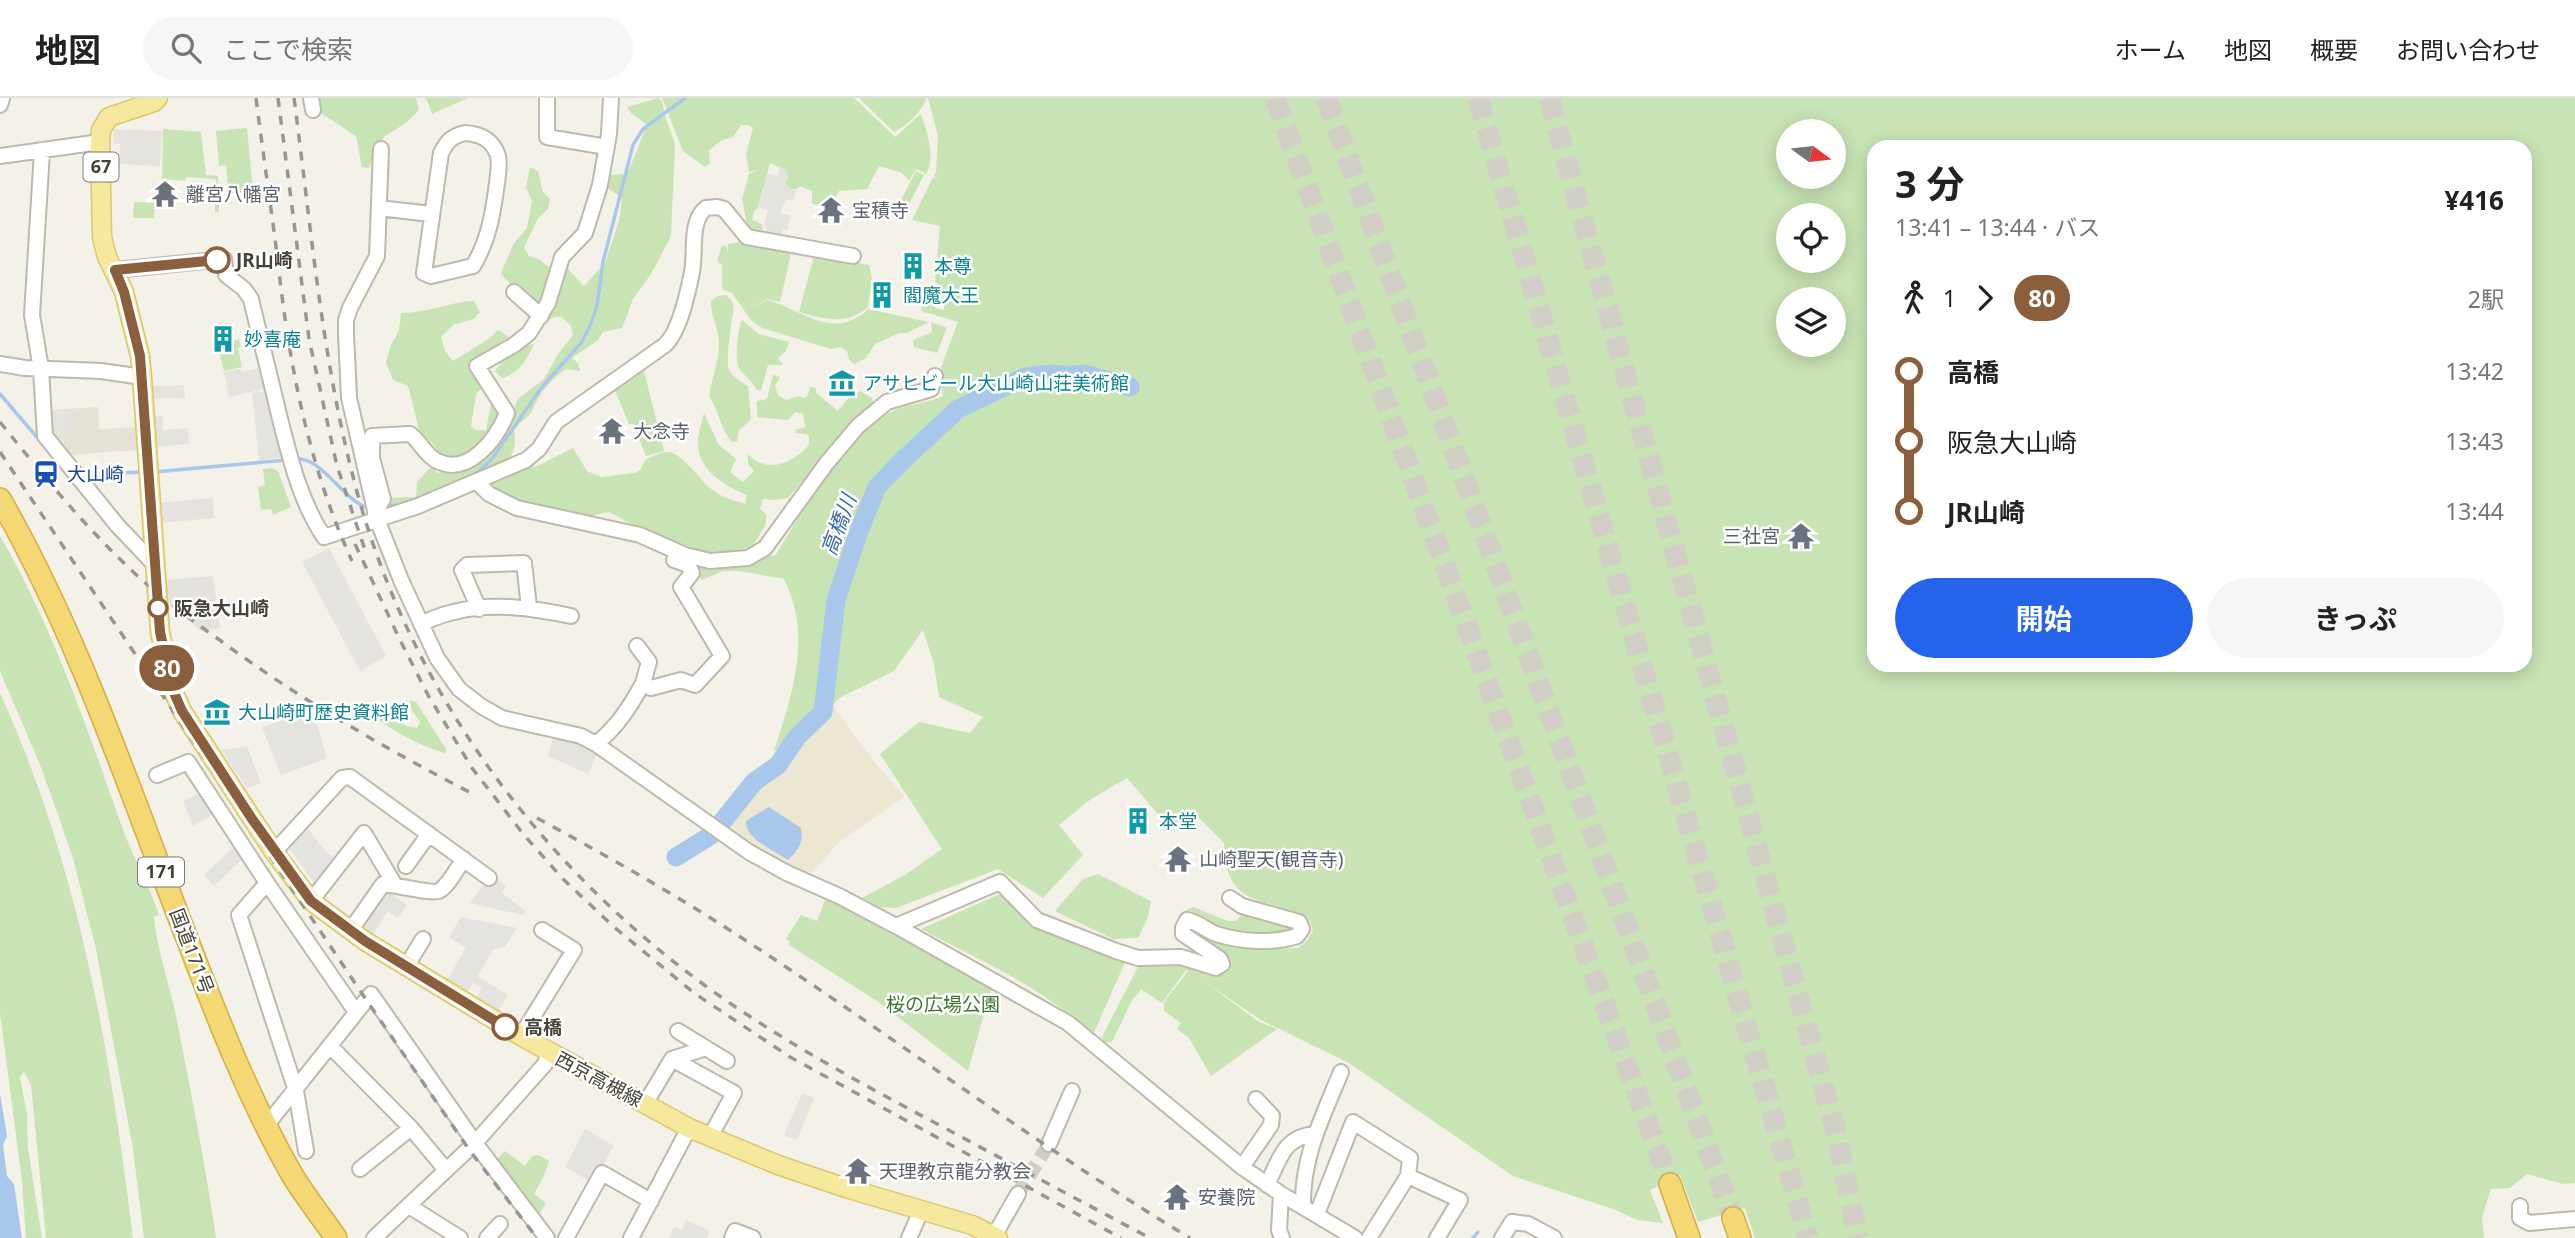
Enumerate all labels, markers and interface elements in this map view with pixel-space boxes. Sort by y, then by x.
search box [143,17,633,80]
text: 地図 [35,27,101,72]
icon: search [167,29,205,67]
text: ここで検索 [223,31,353,67]
text: ホーム [2115,33,2186,66]
text: 地図 [2224,33,2272,66]
text: 概要 [2310,33,2358,66]
text: お問い合わせ [2396,33,2540,66]
north arrow [1776,119,1846,189]
map controls [1776,119,1846,357]
road number: 67 [84,153,119,182]
text: 3 分 [1895,157,1965,209]
temple icon: 離宮八幡宮 [150,179,180,209]
place label: 離宮八幡宮 [186,181,281,207]
text: ¥416 [2445,182,2504,218]
temple icon: 宝積寺 [816,195,846,225]
place label: 宝積寺 [852,197,909,223]
button: locate [1776,203,1846,273]
text: 13:41 – 13:44 · バス [1895,211,2100,243]
marker: JR山崎 [204,247,230,273]
place label: JR山崎 [234,247,293,273]
building icon: 本尊 [898,251,928,281]
place label: 本尊 [934,253,972,279]
icon: walk [1895,279,1933,317]
icon: forward [1966,279,2004,317]
building icon: 閻魔大王 [867,280,897,310]
text: 80 [2028,281,2056,314]
place label: 閻魔大王 [903,282,979,308]
text: 1 [1943,282,1956,314]
text: 2駅 [2468,283,2504,315]
button: layers [1776,287,1846,357]
building icon: 妙喜庵 [208,324,238,354]
place label: 妙喜庵 [244,326,301,352]
text: 高橋 [1947,354,1999,390]
text: 13:42 [2445,355,2504,387]
museum icon: アサヒビール大山崎山荘美術館 [827,368,857,398]
place label: アサヒビール大山崎山荘美術館 [863,370,1129,396]
temple icon: 大念寺 [597,416,627,446]
place label: 大念寺 [633,418,690,444]
text: 阪急大山崎 [1947,424,2077,460]
text: 13:43 [2445,425,2504,457]
station icon: 大山崎 [31,459,61,489]
place label: 大山崎 [67,461,124,487]
water label: 高橋川 [814,488,863,559]
text: JR山崎 [1947,494,2025,530]
text: 13:44 [2445,495,2504,527]
temple icon: 三社宮 [1786,521,1816,551]
place label: 三社宮 [1723,523,1780,549]
button: 開始 [1895,578,2193,658]
button: きっぷ [2207,578,2504,658]
place label: 阪急大山崎 [174,595,269,621]
marker: 阪急大山崎 [148,598,168,618]
line badge: 80 [136,645,198,691]
text: 80 [153,651,181,684]
museum icon: 大山崎町歴史資料館 [202,697,232,727]
place label: 大山崎町歴史資料館 [238,699,409,725]
building icon: 本堂 [1123,806,1153,836]
place label: 本堂 [1159,808,1197,834]
temple icon: 山崎聖天(観音寺) [1163,844,1193,874]
place label: 山崎聖天(観音寺) [1199,846,1343,872]
road number: 171 [138,858,184,886]
street label: 国道171号 [164,905,220,997]
park label: 桜の広場公園 [886,991,1000,1017]
marker: 高橋 [492,1014,518,1040]
place label: 高橋 [524,1014,562,1040]
street label: 西京高槻線 [551,1045,647,1113]
temple icon: 天理教京龍分教会 [843,1156,873,1186]
place label: 天理教京龍分教会 [879,1158,1031,1184]
temple icon: 安養院 [1162,1182,1192,1212]
place label: 安養院 [1198,1184,1255,1210]

